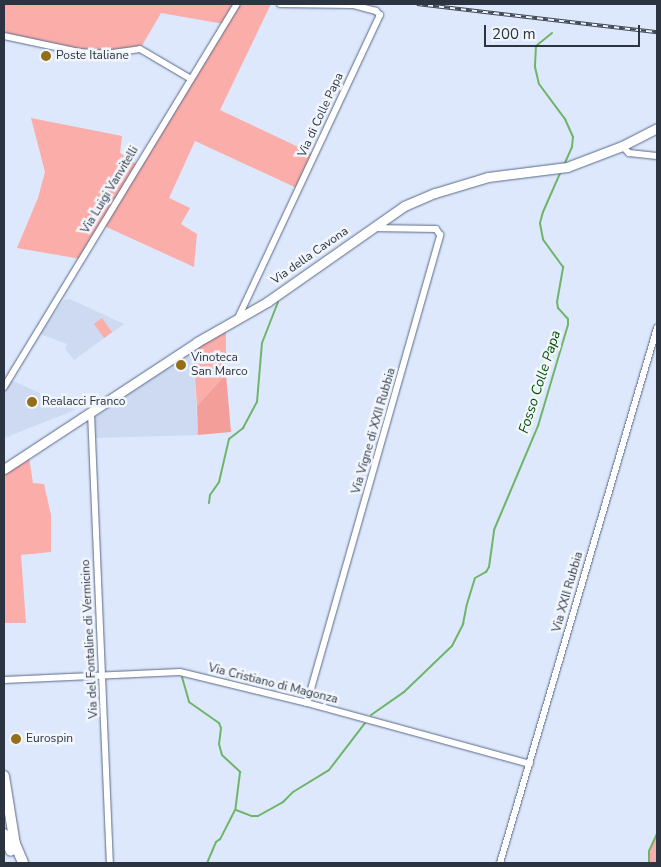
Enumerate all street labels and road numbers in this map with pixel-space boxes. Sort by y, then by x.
street label: Via di Colle Papa [295,71,347,159]
street label: Via Luigi Vanvitelli [78,144,142,236]
street label: Via della Cavona [269,224,351,288]
street label: Via Vigne di XXII Rubbia [349,366,399,496]
street label: Via XXII Rubbia [550,550,586,634]
street label: Via del Fontaline di Vermicino [79,559,101,719]
street label: Via Cristiano di Magonza [207,661,339,707]

